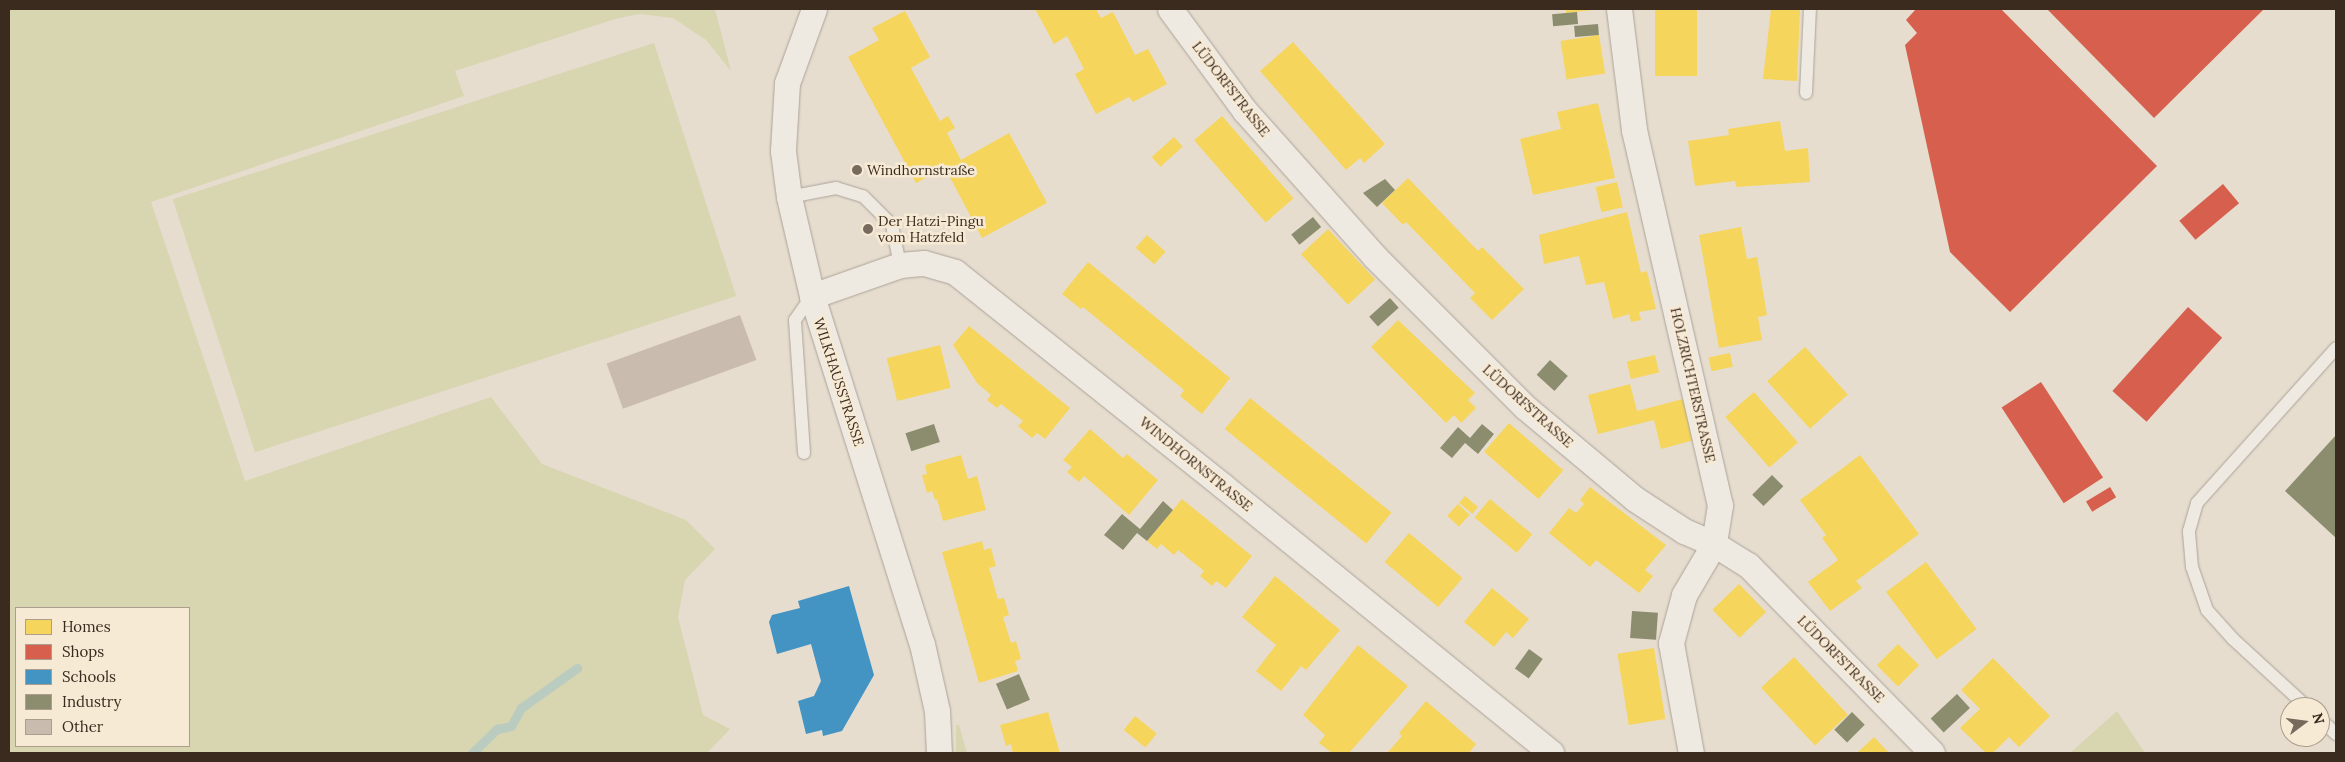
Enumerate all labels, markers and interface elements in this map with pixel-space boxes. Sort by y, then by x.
street label: LÜDORFSTRASSE [1189,38,1273,140]
place label: Windhornstraße [867,162,975,178]
marker: Windhornstraße [851,164,863,176]
place label: Der Hatzi-Pingu vom Hatzfeld [878,213,984,246]
marker: Der Hatzi-Pingu vom Hatzfeld [862,223,874,235]
street label: HOLZRICHTERSTRASSE [1667,306,1719,464]
street label: WILKHAUSSTRASSE [810,316,868,448]
street label: LÜDORFSTRASSE [1479,361,1577,451]
street label: WINDHORNSTRASSE [1136,413,1256,515]
legend [15,607,190,747]
street label: LÜDORFSTRASSE [1794,612,1888,706]
text: Homes [62,617,111,636]
text: Shops [62,642,104,661]
text: Schools [62,667,116,686]
text: Industry [62,692,121,711]
north arrow [2280,697,2330,747]
text: N [2308,711,2329,726]
text: Other [62,717,103,736]

